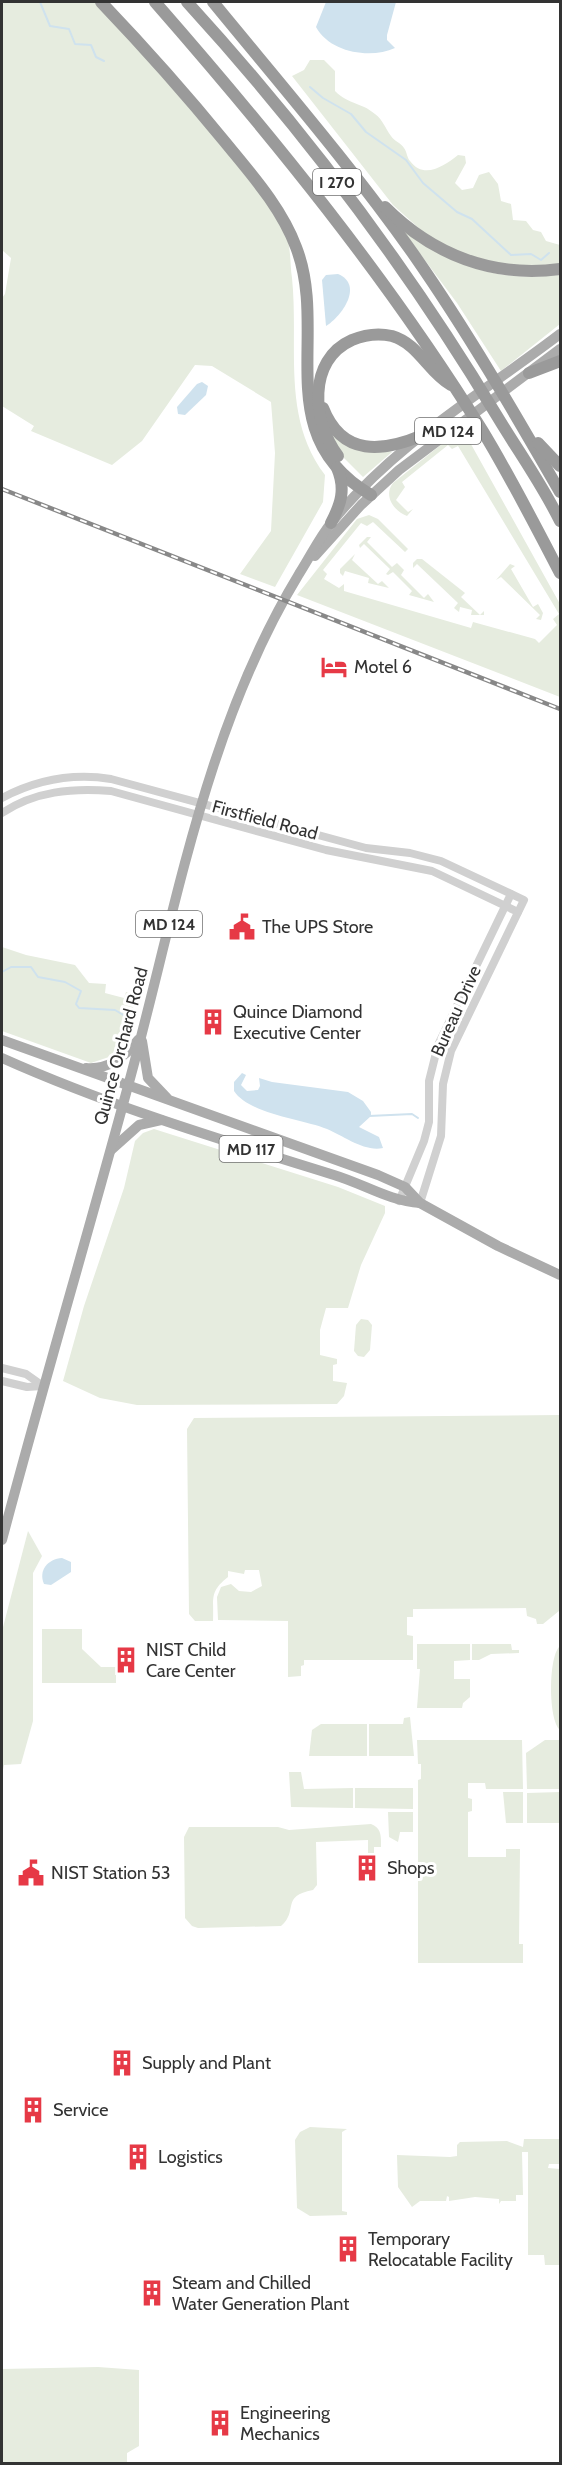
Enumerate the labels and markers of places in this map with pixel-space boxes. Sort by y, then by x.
hotel icon: Motel 6 [319,652,349,682]
place label: Motel 6 [354,656,412,678]
public building icon: The UPS Store [227,912,257,942]
place label: The UPS Store [262,916,373,938]
place label: Quince Diamond Executive Center [233,1001,363,1044]
building icon: Quince Diamond Executive Center [198,1007,228,1037]
place label: NIST Child Care Center [146,1639,236,1682]
building icon: NIST Child Care Center [111,1645,141,1675]
building icon: Shops [352,1853,382,1883]
place label: Shops [387,1857,435,1879]
public building icon: NIST Station 53 [16,1858,46,1888]
place label: NIST Station 53 [51,1862,171,1884]
building icon: Supply and Plant [107,2048,137,2078]
place label: Supply and Plant [142,2052,271,2074]
building icon: Service [18,2095,48,2125]
place label: Service [53,2099,108,2121]
building icon: Logistics [123,2142,153,2172]
place label: Logistics [158,2146,223,2168]
place label: Temporary Relocatable Facility [368,2228,513,2271]
building icon: Temporary Relocatable Facility [333,2234,363,2264]
place label: Steam and Chilled Water Generation Plant [172,2272,349,2315]
building icon: Steam and Chilled Water Generation Plant [137,2278,167,2308]
place label: Engineering Mechanics [240,2402,331,2445]
building icon: Engineering Mechanics [205,2408,235,2438]

